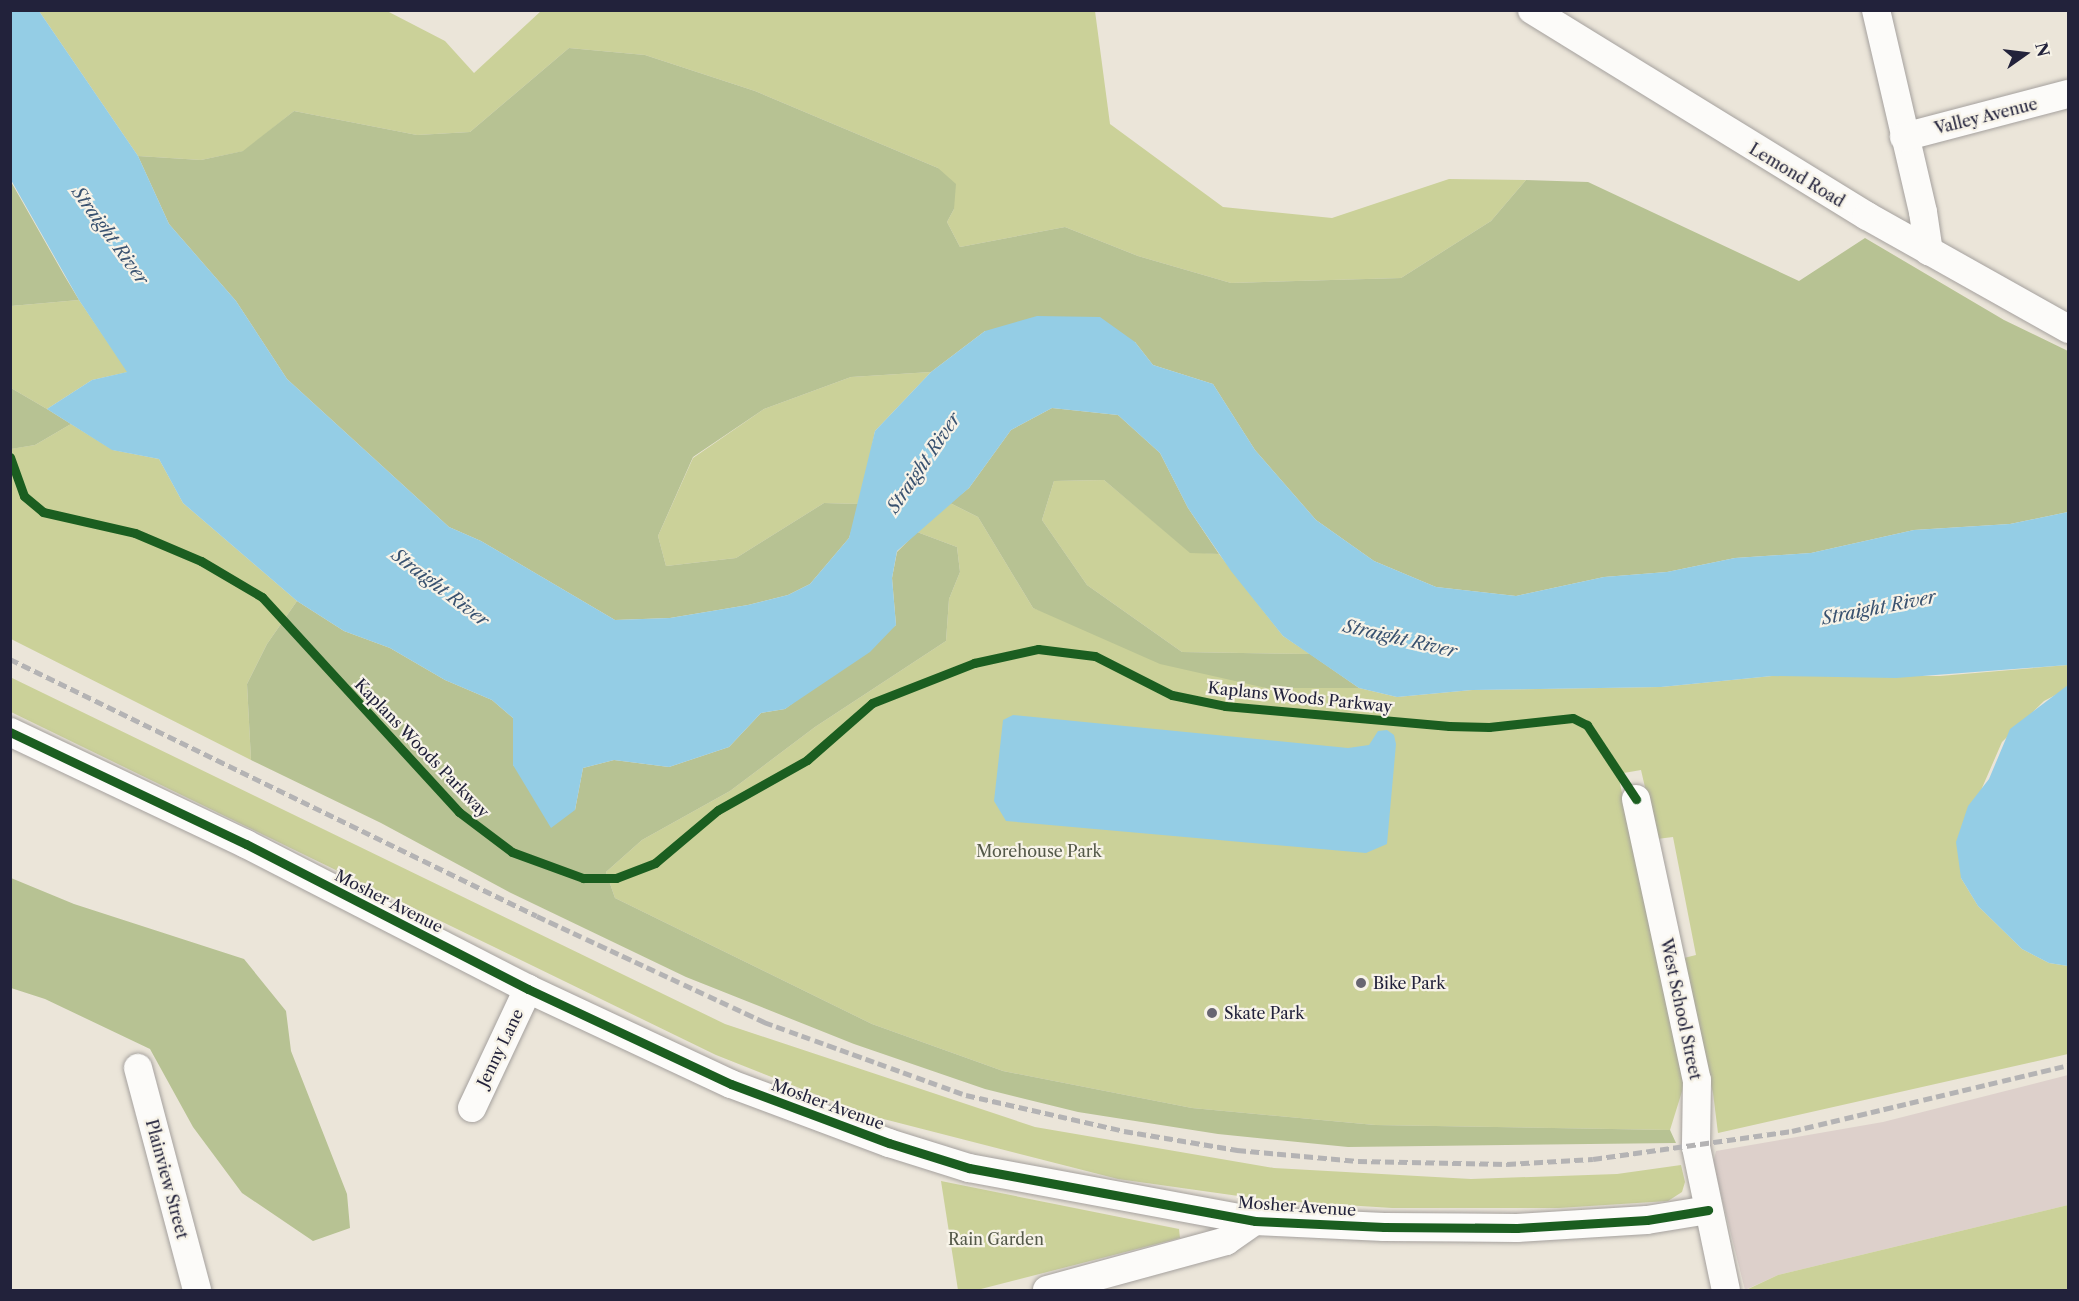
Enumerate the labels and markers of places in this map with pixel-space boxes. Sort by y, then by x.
place label: Bike Park [1373,973,1446,993]
marker: Bike Park [1354,976,1368,990]
place label: Skate Park [1224,1003,1305,1023]
marker: Skate Park [1205,1006,1219,1020]

